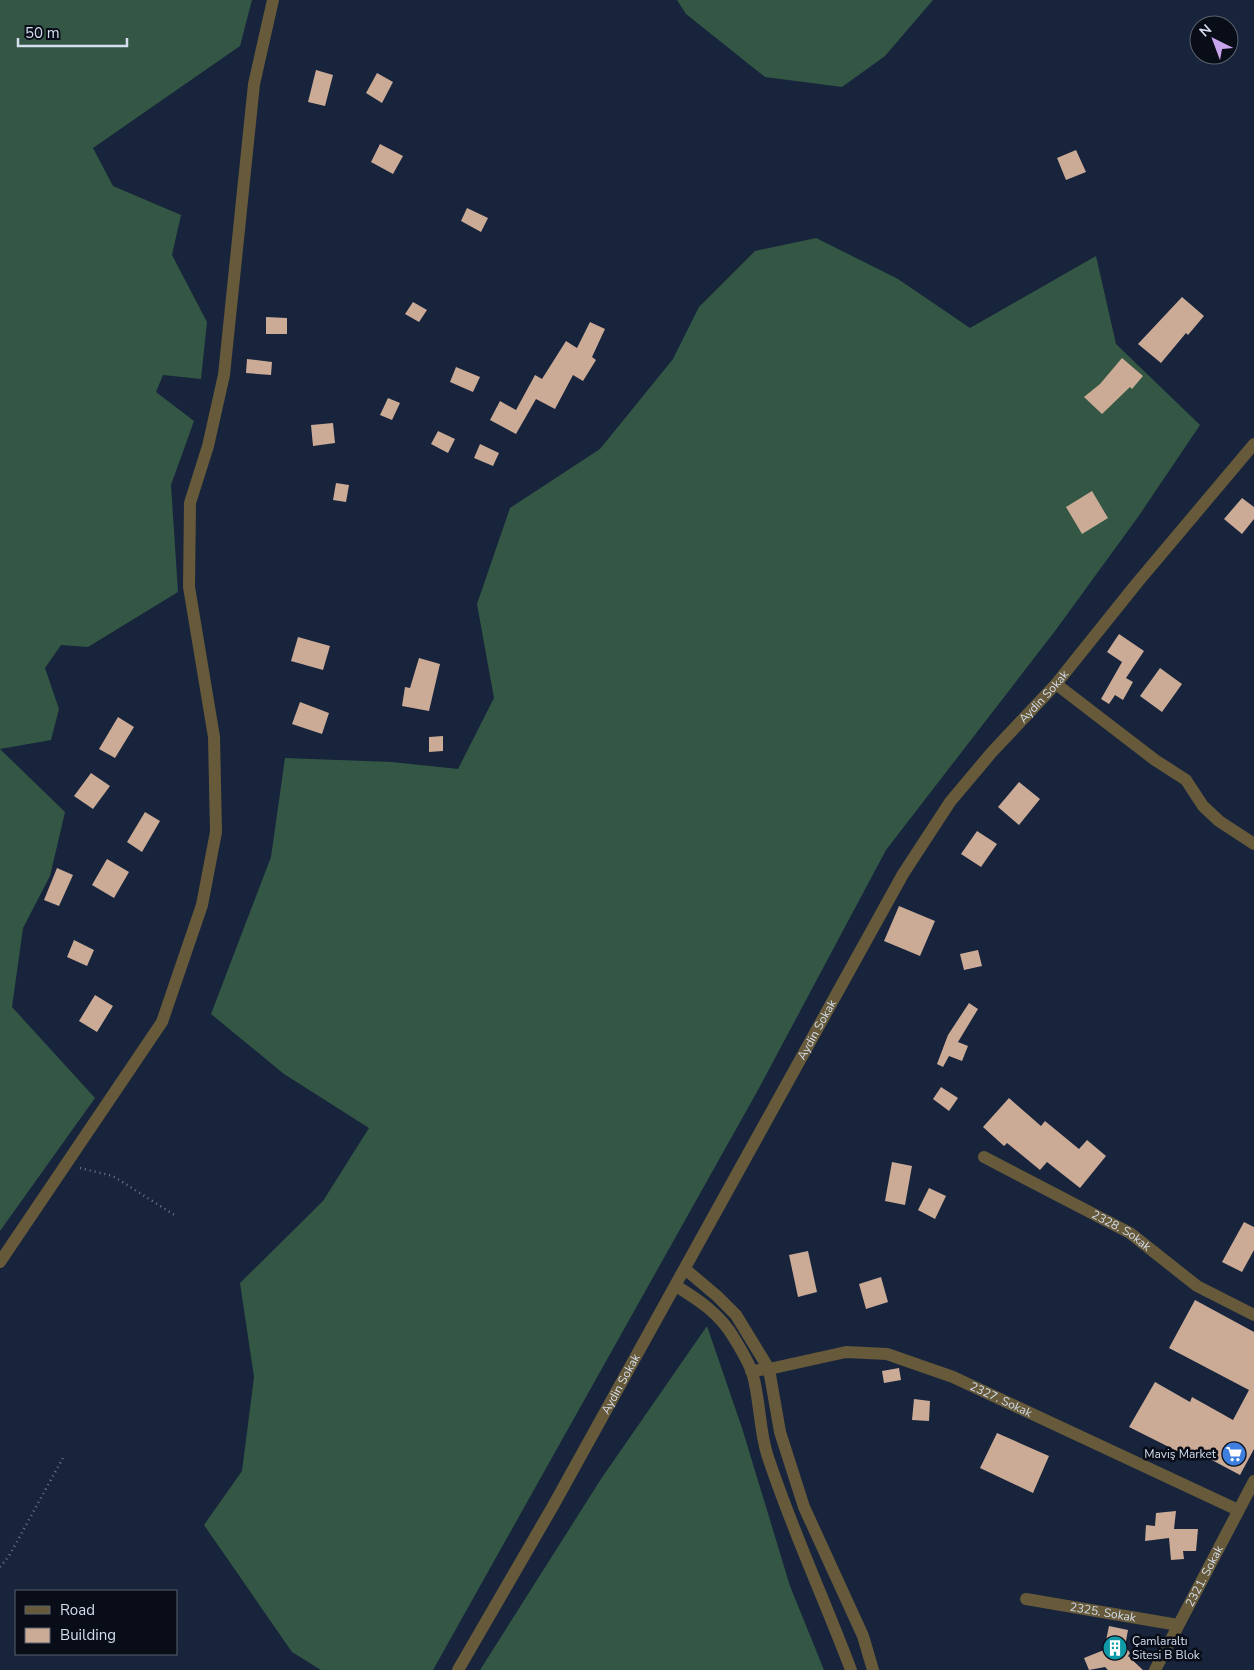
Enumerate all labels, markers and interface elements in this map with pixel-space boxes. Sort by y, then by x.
scale bar [18,15,126,47]
north arrow [1189,15,1239,65]
text: N [1195,20,1216,41]
text: 50 m [25,23,60,43]
street label: Aydin Sokak [1015,666,1073,727]
street label: Aydin Sokak [794,996,840,1063]
street label: 2328. Sokak [1089,1206,1155,1255]
street label: Aydin Sokak [597,1350,644,1417]
street label: 2327. Sokak [967,1378,1036,1421]
supermarket icon: Maviş Market [1221,1441,1247,1467]
place label: Maviş Market [1144,1446,1217,1462]
street label: 2321. Sokak [1182,1542,1227,1610]
legend [15,1590,178,1655]
street label: 2325. Sokak [1068,1599,1138,1626]
text: Road [60,1600,95,1620]
text: Building [60,1625,116,1645]
place label: Çamlaraltı Sitesi B Blok [1132,1633,1201,1663]
building icon: Çamlaraltı Sitesi B Blok [1102,1635,1128,1661]

